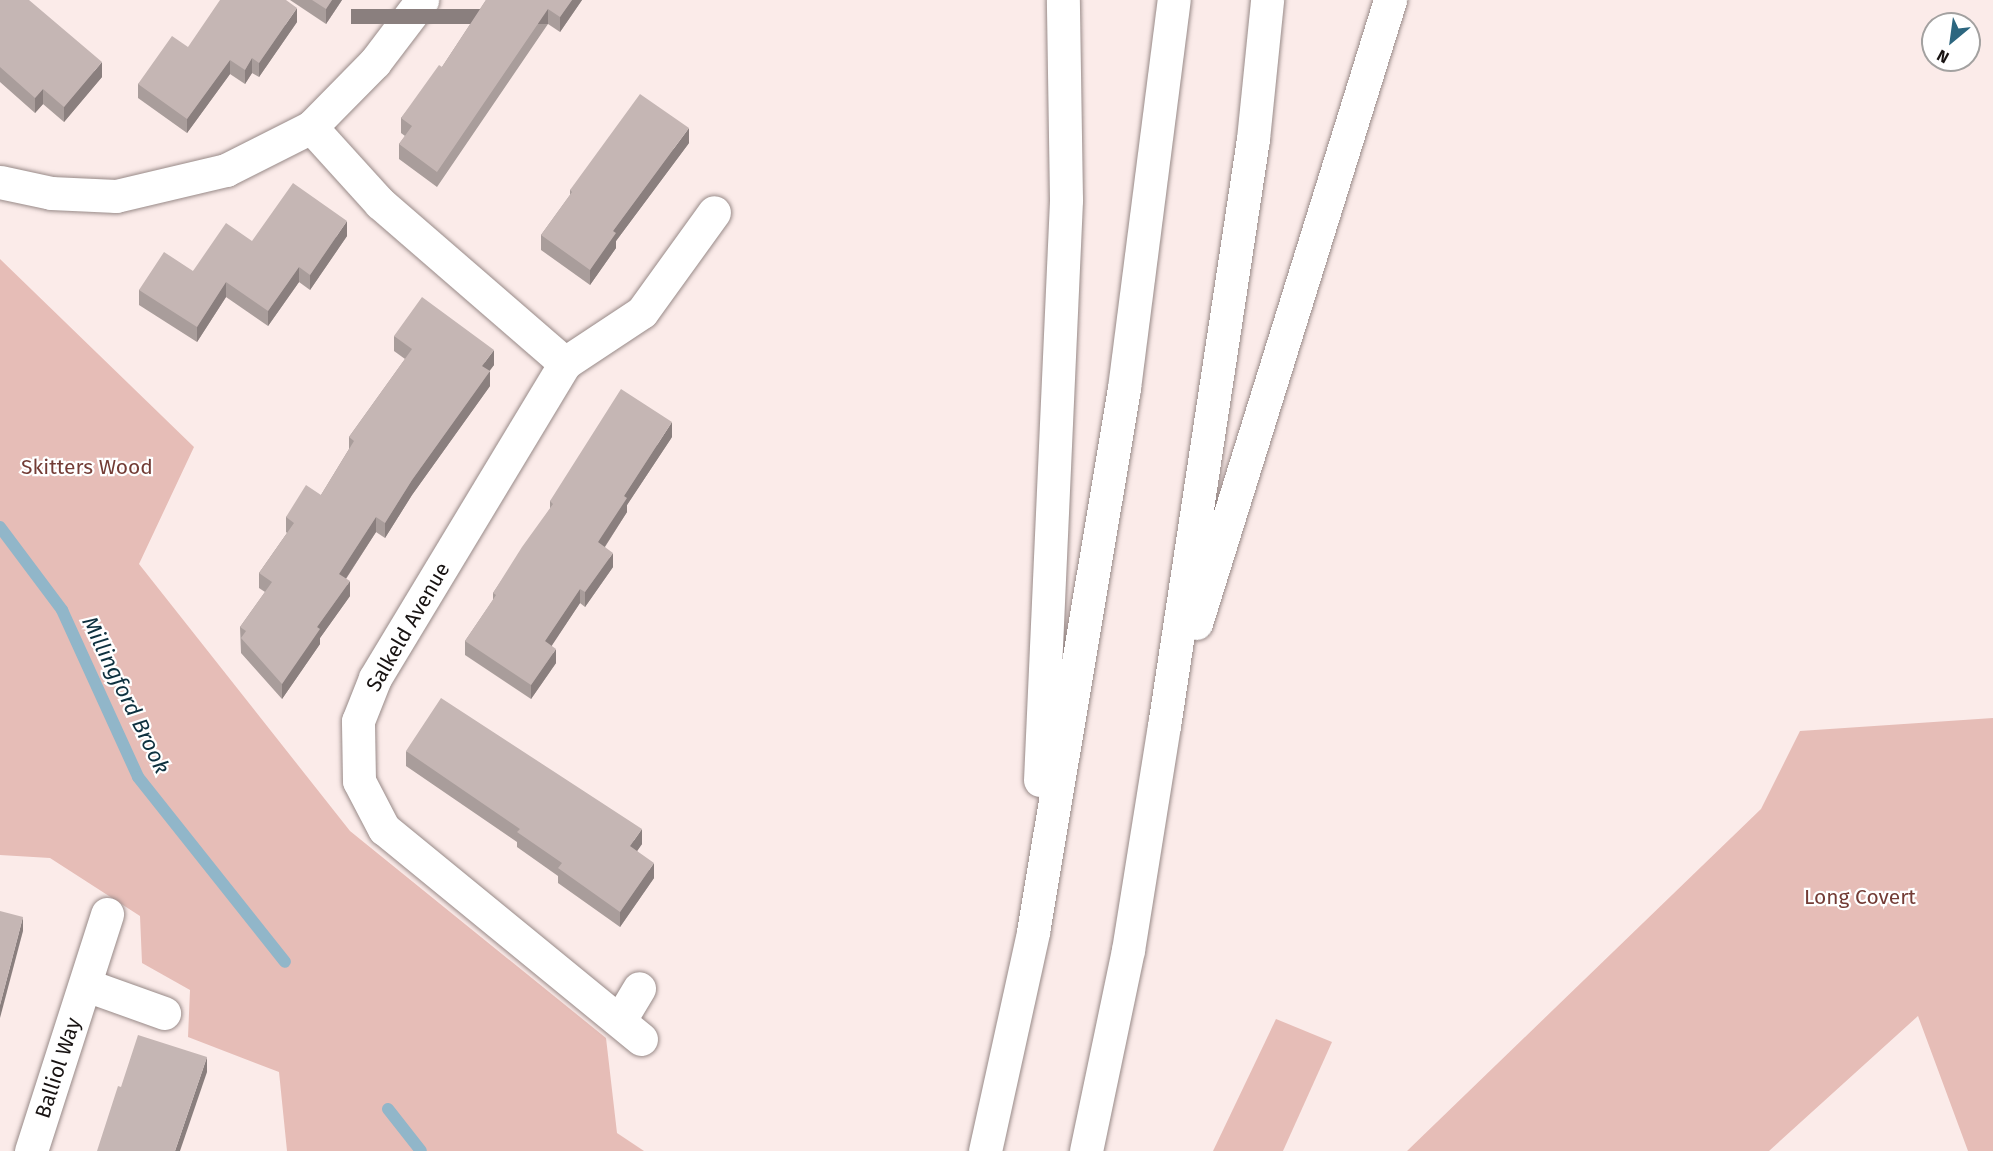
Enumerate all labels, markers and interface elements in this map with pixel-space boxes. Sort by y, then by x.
north arrow [1921,12,1981,72]
text: N [1934,46,1952,67]
park label: Skitters Wood [21,454,153,480]
street label: Salkeld Avenue [361,558,455,696]
water label: Millingford Brook [76,612,176,778]
park label: Long Covert [1804,884,1916,910]
street label: Balliol Way [30,1014,86,1122]

